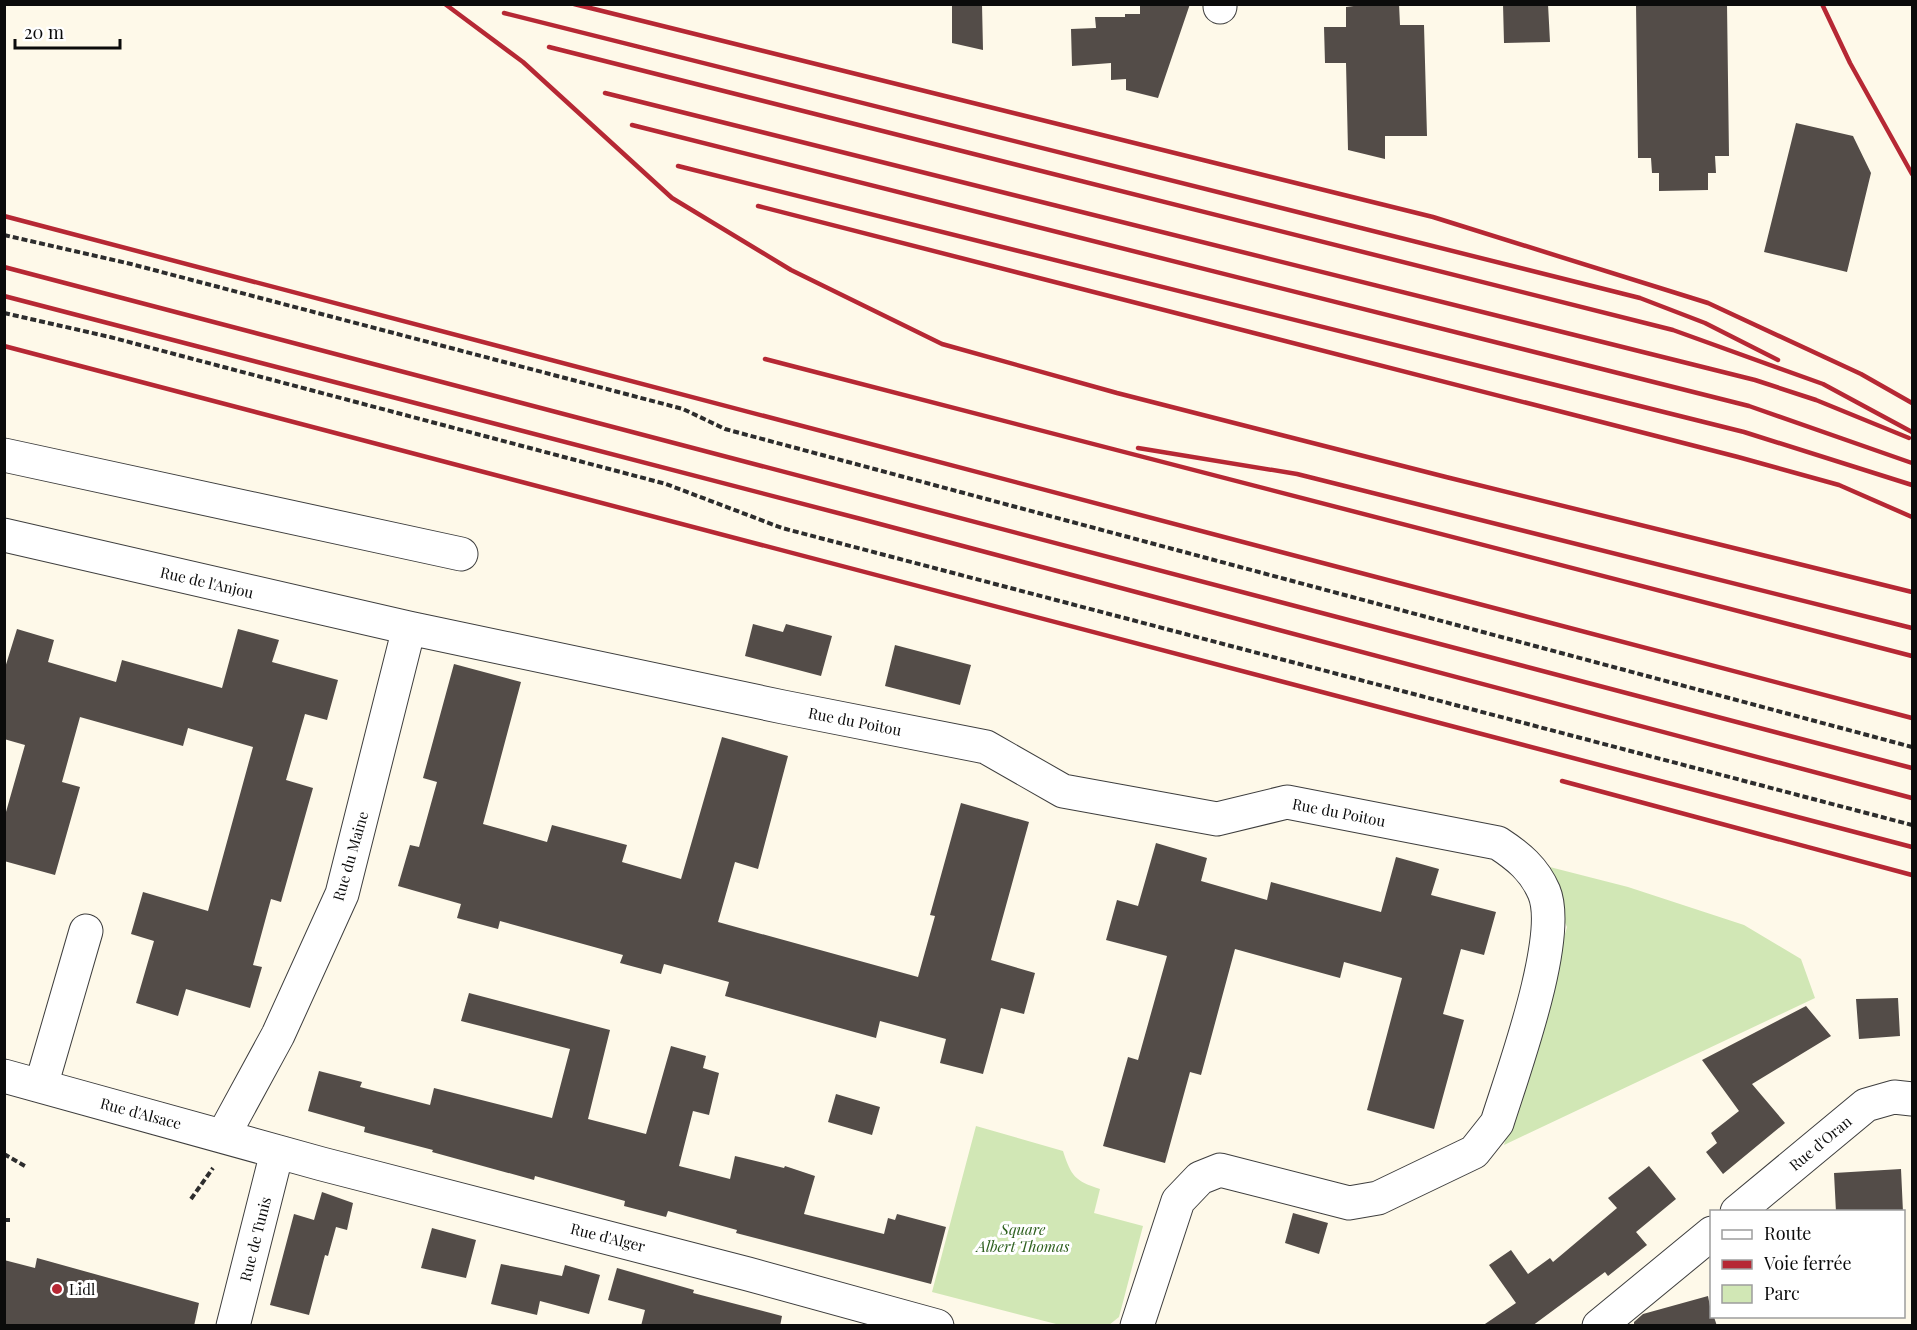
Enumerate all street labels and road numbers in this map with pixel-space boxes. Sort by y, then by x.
street label: Rue de l'Anjou [158,562,256,602]
street label: Rue du Poitou [807,702,904,740]
street label: Rue du Poitou [1291,793,1388,831]
street label: Rue du Maine [328,809,372,903]
street label: Rue d'Alsace [98,1093,184,1133]
street label: Rue d'Oran [1785,1111,1855,1175]
street label: Rue de Tunis [235,1195,275,1283]
street label: Rue d'Alger [569,1218,648,1256]

